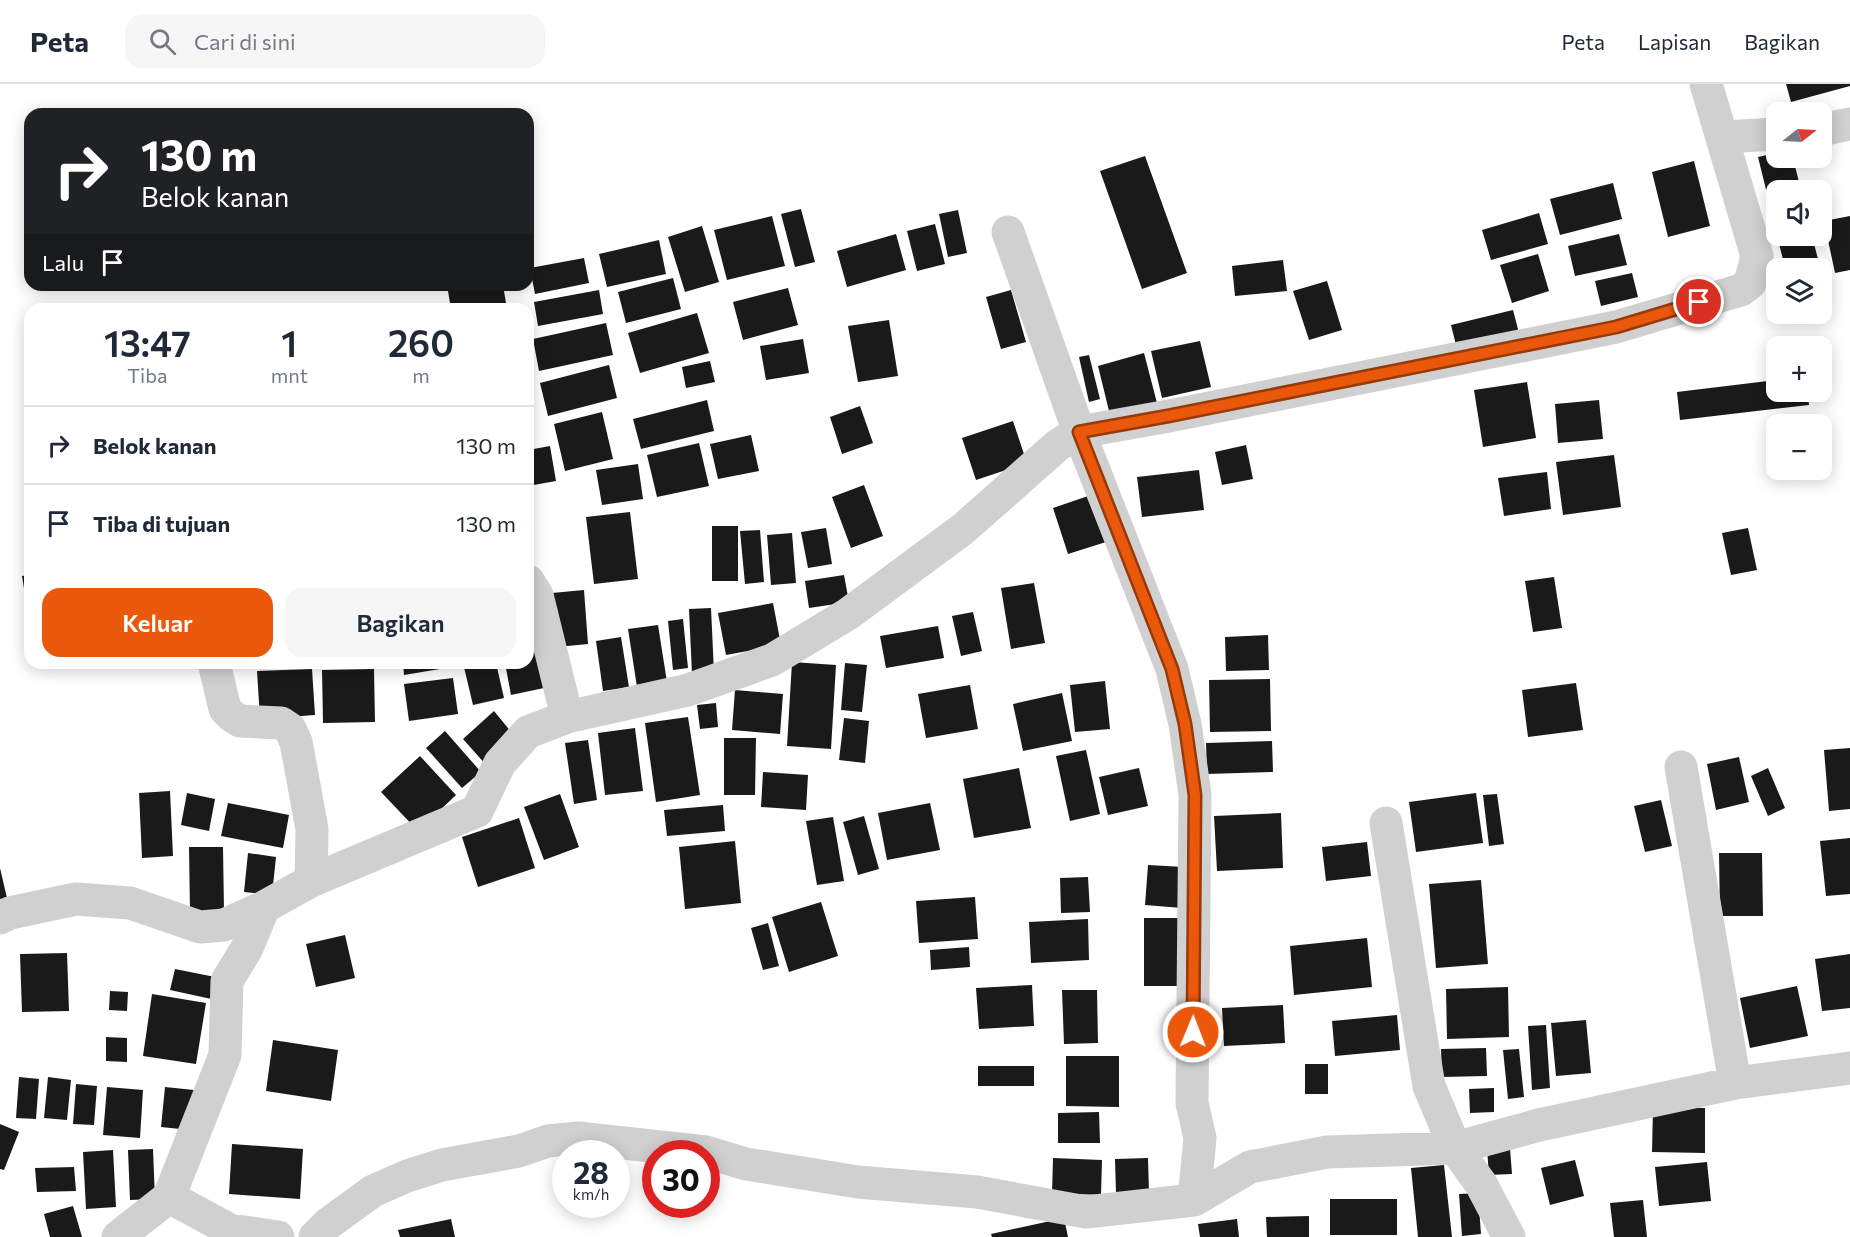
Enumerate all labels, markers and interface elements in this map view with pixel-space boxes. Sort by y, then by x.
search box [125,14,545,68]
text: Peta [30,24,89,58]
icon: search [146,25,179,58]
text: Cari di sini [194,28,296,55]
text: Peta [1562,29,1605,54]
text: Lapisan [1638,29,1711,54]
text: Bagikan [1744,29,1820,54]
north arrow [1766,102,1832,168]
map controls [1766,102,1832,480]
text: 130 m [141,128,257,180]
icon: right [42,132,120,210]
text: Belok kanan [141,180,289,213]
button: sound [1766,180,1832,246]
icon: arrive [96,246,129,279]
text: Lalu [42,249,84,276]
button: layers [1766,258,1832,324]
pin [1673,276,1724,327]
icon: arrive [1682,285,1715,318]
text: 13:47 [104,320,191,364]
text: 1 [281,320,297,364]
text: 260 [388,320,454,364]
button: + [1766,336,1832,402]
text: Tiba [127,363,168,387]
text: mnt [271,363,308,387]
text: m [412,363,430,387]
button: − [1766,414,1832,480]
icon: right [42,429,75,462]
text: Belok kanan [93,432,216,459]
text: 130 m [456,432,516,459]
icon: arrive [42,507,75,540]
text: Tiba di tujuan [93,510,230,537]
text: 130 m [456,510,516,537]
button: Keluar [42,588,273,657]
button: Bagikan [285,588,516,657]
position arrow [1161,1000,1225,1064]
speed limit sign: 30 [642,1140,720,1218]
text: 28 [573,1153,609,1190]
text: km/h [573,1185,609,1203]

